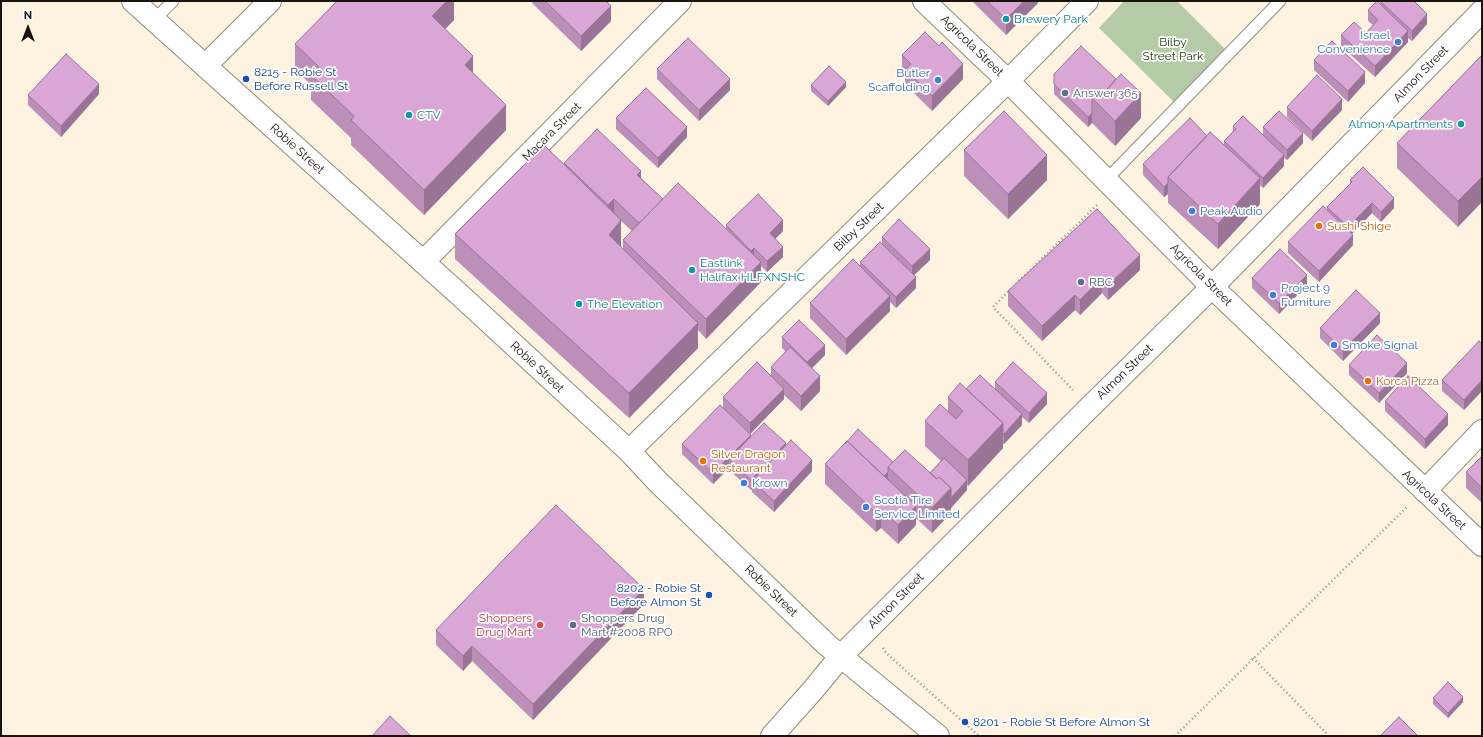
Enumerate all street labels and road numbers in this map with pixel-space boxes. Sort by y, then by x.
street label: Agricola Street [938,12,1006,80]
street label: Almon Street [1391,43,1451,105]
street label: Macara Street [520,100,584,164]
street label: Robie Street [267,121,327,177]
street label: Bilby Street [831,200,887,254]
street label: Agricola Street [1167,241,1235,309]
street label: Robie Street [507,338,567,396]
street label: Almon Street [1094,342,1156,402]
street label: Agricola Street [1399,467,1469,533]
street label: Robie Street [741,562,801,620]
street label: Almon Street [865,570,927,632]

